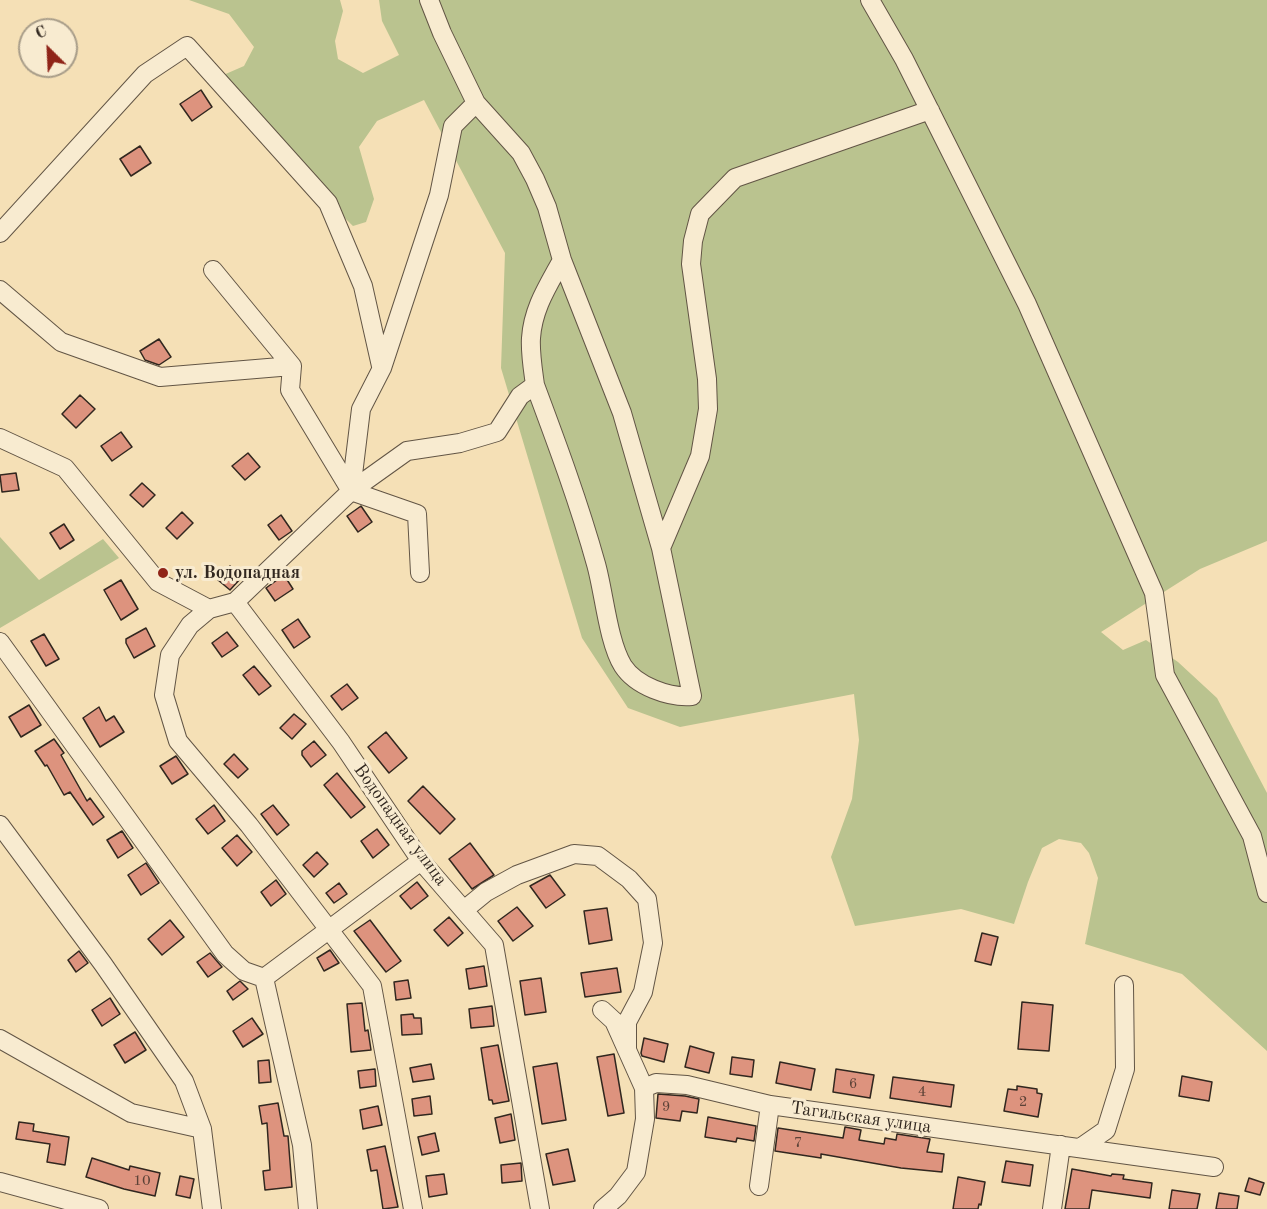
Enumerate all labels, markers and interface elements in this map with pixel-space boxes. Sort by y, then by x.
north arrow [18,18,78,78]
text: С [33,24,50,43]
place label: ул. Водопадная [175,562,300,584]
marker: ул. Водопадная [156,566,170,580]
street label: Водопадная улица [349,760,451,890]
house number: 6 [849,1075,857,1093]
house number: 4 [918,1083,926,1101]
house number: 2 [1019,1093,1027,1111]
street label: Тагильская улица [789,1097,933,1139]
house number: 9 [662,1098,670,1116]
house number: 7 [794,1134,802,1152]
house number: 10 [133,1172,151,1190]

